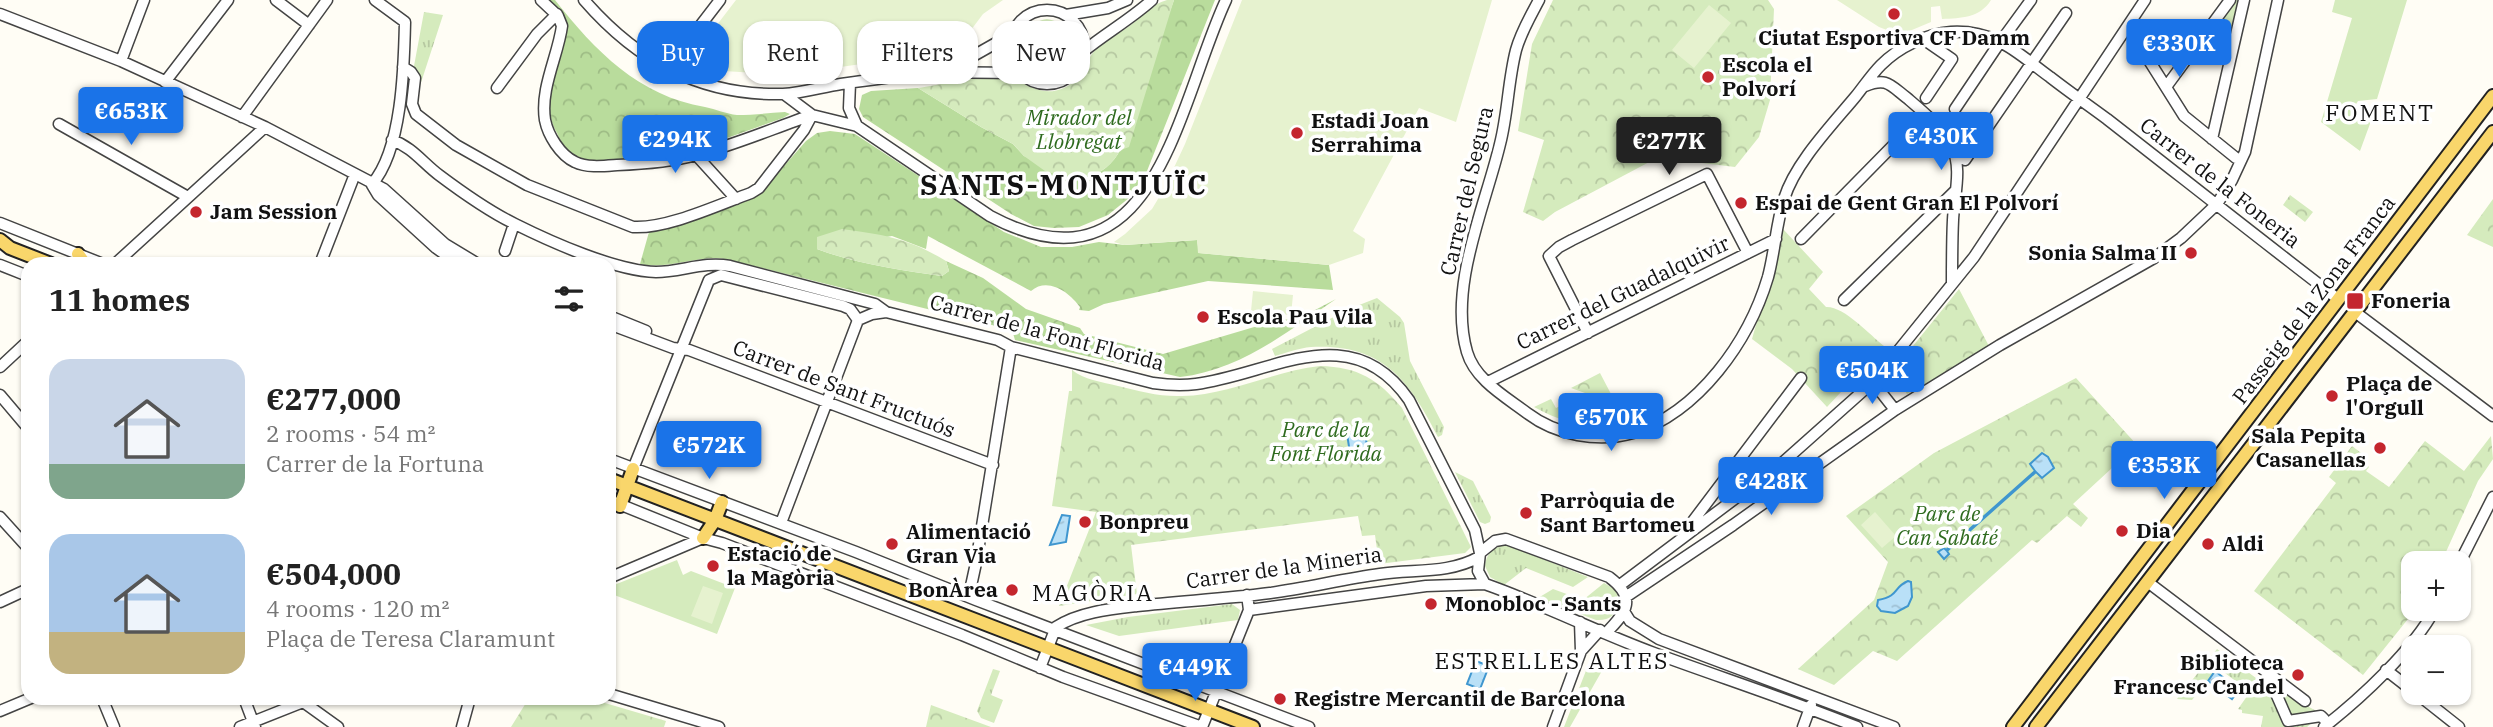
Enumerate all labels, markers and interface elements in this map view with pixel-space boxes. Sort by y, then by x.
marker: Ciutat Esportiva CF Damm [1886,6,1902,22]
pin: €330K [2130,20,2228,79]
chip: Buy [637,21,729,84]
chip: Rent [743,21,843,84]
chip: Filters [857,21,978,84]
chip: New [992,21,1090,84]
place label: Ciutat Esportiva CF Damm [1758,23,2030,51]
text: €330K [2142,27,2216,57]
place label: Escola el Polvorí [1722,50,1812,102]
marker: Escola el Polvorí [1700,69,1716,85]
pin: €653K [82,88,180,147]
text: €653K [94,95,168,125]
district label: FOMENT [2325,97,2435,127]
park label: Mirador del Llobregat [1025,103,1133,155]
street label: Carrer del Segura [1433,103,1499,278]
place label: Estadi Joan Serrahima [1311,106,1429,158]
street label: Carrer de la Foneria [2135,111,2307,254]
pin: €430K [1892,113,1990,172]
pin: €294K [626,116,724,175]
pin: €277K [1620,118,1718,177]
text: €430K [1904,120,1978,150]
text: €294K [638,123,712,153]
marker: Estadi Joan Serrahima [1289,125,1305,141]
text: €277K [1632,125,1706,155]
district label: SANTS-MONTJUÏC [920,166,1208,203]
place label: Espai de Gent Gran El Polvorí [1755,188,2059,216]
street label: Passeig de la Zona Franca [2226,189,2401,409]
marker: Espai de Gent Gran El Polvorí [1733,195,1749,211]
place label: Jam Session [210,197,338,225]
marker: Jam Session [188,204,204,220]
street label: Carrer del Guadalquivir [1511,228,1734,356]
place label: Sonia Salma II [2028,238,2177,266]
marker: Sonia Salma II [2183,245,2199,261]
text: 11 homes [49,280,190,319]
icon: filters [550,280,588,318]
place label: Foneria [2371,286,2451,314]
street label: Carrer de la Font Florida [927,287,1168,377]
marker: Foneria [2345,291,2365,311]
place label: Escola Pau Vila [1217,302,1373,330]
marker: Escola Pau Vila [1195,309,1211,325]
street label: Carrer de Sant Fructuós [729,333,960,443]
pin: €504K [1823,346,1921,406]
text: €504K [1835,354,1909,384]
place label: Plaça de l'Orgull [2346,369,2432,421]
text: €277,000 [266,379,401,418]
icon: home [105,387,189,471]
marker: Plaça de l'Orgull [2324,388,2340,404]
pin: €570K [1562,393,1660,453]
text: €570K [1574,401,1648,431]
park label: Parc de la Font Florida [1269,415,1383,467]
text: 2 rooms · 54 m² [266,418,436,448]
pin: €572K [660,421,758,481]
place label: Sala Pepita Casanellas [2251,421,2366,473]
text: €572K [672,429,746,459]
marker: Sala Pepita Casanellas [2372,440,2388,456]
pin: €353K [2115,442,2213,501]
text: Carrer de la Fortuna [266,448,484,478]
text: €353K [2127,449,2201,479]
pin: €428K [1722,458,1820,517]
text: €428K [1734,465,1808,495]
place label: Parròquia de Sant Bartomeu [1540,486,1696,538]
park label: Parc de Can Sabaté [1896,499,1999,551]
marker: Parròquia de Sant Bartomeu [1518,505,1534,521]
place label: Bonpreu [1099,507,1189,535]
marker: Bonpreu [1077,514,1093,530]
place label: Dia [2136,516,2171,544]
place label: Alimentació Gran Via [906,517,1031,569]
marker: Dia [2114,523,2130,539]
place label: Aldi [2222,529,2264,557]
marker: Alimentació Gran Via [884,536,900,552]
marker: Aldi [2200,536,2216,552]
place label: Estació de la Magòria [727,539,835,591]
street label: Carrer de la Mineria [1184,539,1384,595]
map controls [2401,551,2471,705]
button: + [2401,551,2471,621]
text: €504,000 [266,554,401,593]
marker: Estació de la Magòria [705,558,721,574]
icon: home [105,562,189,646]
place label: BonÀrea [908,575,998,603]
district label: MAGÒRIA [1032,577,1154,607]
marker: BonÀrea [1004,582,1020,598]
place label: Monobloc - Sants [1445,589,1622,617]
text: 4 rooms · 120 m² [266,593,449,623]
marker: Monobloc - Sants [1423,596,1439,612]
text: Plaça de Teresa Claramunt [266,623,555,653]
button: − [2401,635,2471,705]
pin: €449K [1146,644,1244,703]
district label: ESTRELLES ALTES [1434,645,1670,675]
place label: Biblioteca Francesc Candel [2113,648,2284,700]
text: €449K [1158,651,1232,681]
marker: Biblioteca Francesc Candel [2290,667,2306,683]
place label: Registre Mercantil de Barcelona [1294,684,1626,712]
marker: Registre Mercantil de Barcelona [1272,691,1288,707]

